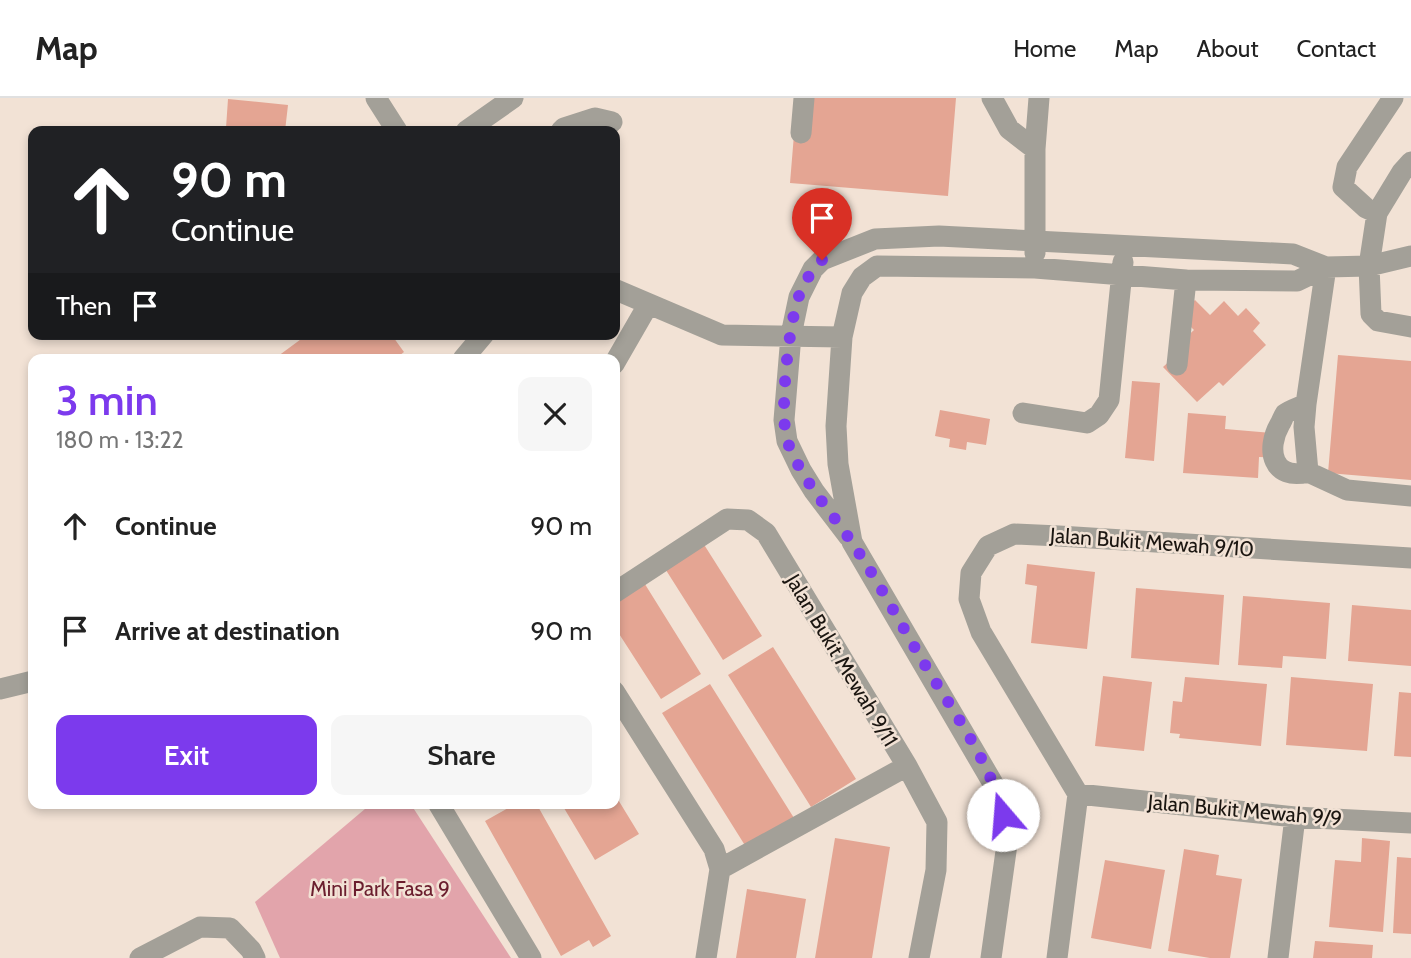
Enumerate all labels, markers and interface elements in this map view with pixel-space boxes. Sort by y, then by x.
text: Map [35,28,98,68]
text: Home [1013,34,1076,63]
text: Map [1114,34,1159,63]
text: About [1197,34,1259,63]
text: Contact [1297,34,1376,63]
text: 90 m [171,150,287,209]
icon: ahead [56,154,147,245]
pin [792,188,852,260]
icon: arrive [803,199,841,237]
text: Continue [171,210,294,249]
icon: arrive [126,287,164,325]
text: Then [56,290,112,322]
text: 3 min [56,374,158,426]
button: close [518,377,592,451]
text: 180 m · 13:22 [56,426,184,454]
icon: ahead [56,507,94,545]
text: Continue [115,510,217,542]
text: 90 m [530,510,592,542]
street label: Jalan Bukit Mewah 9/10 [1048,522,1255,562]
street label: Jalan Bukit Mewah 9/11 [780,569,903,751]
icon: arrive [56,612,94,650]
text: Arrive at destination [115,615,340,647]
text: 90 m [530,615,592,647]
button: Exit [56,715,317,795]
button: Share [331,715,592,795]
position arrow [966,778,1040,852]
street label: Jalan Bukit Mewah 9/9 [1146,789,1343,831]
park label: Mini Park Fasa 9 [310,876,450,901]

